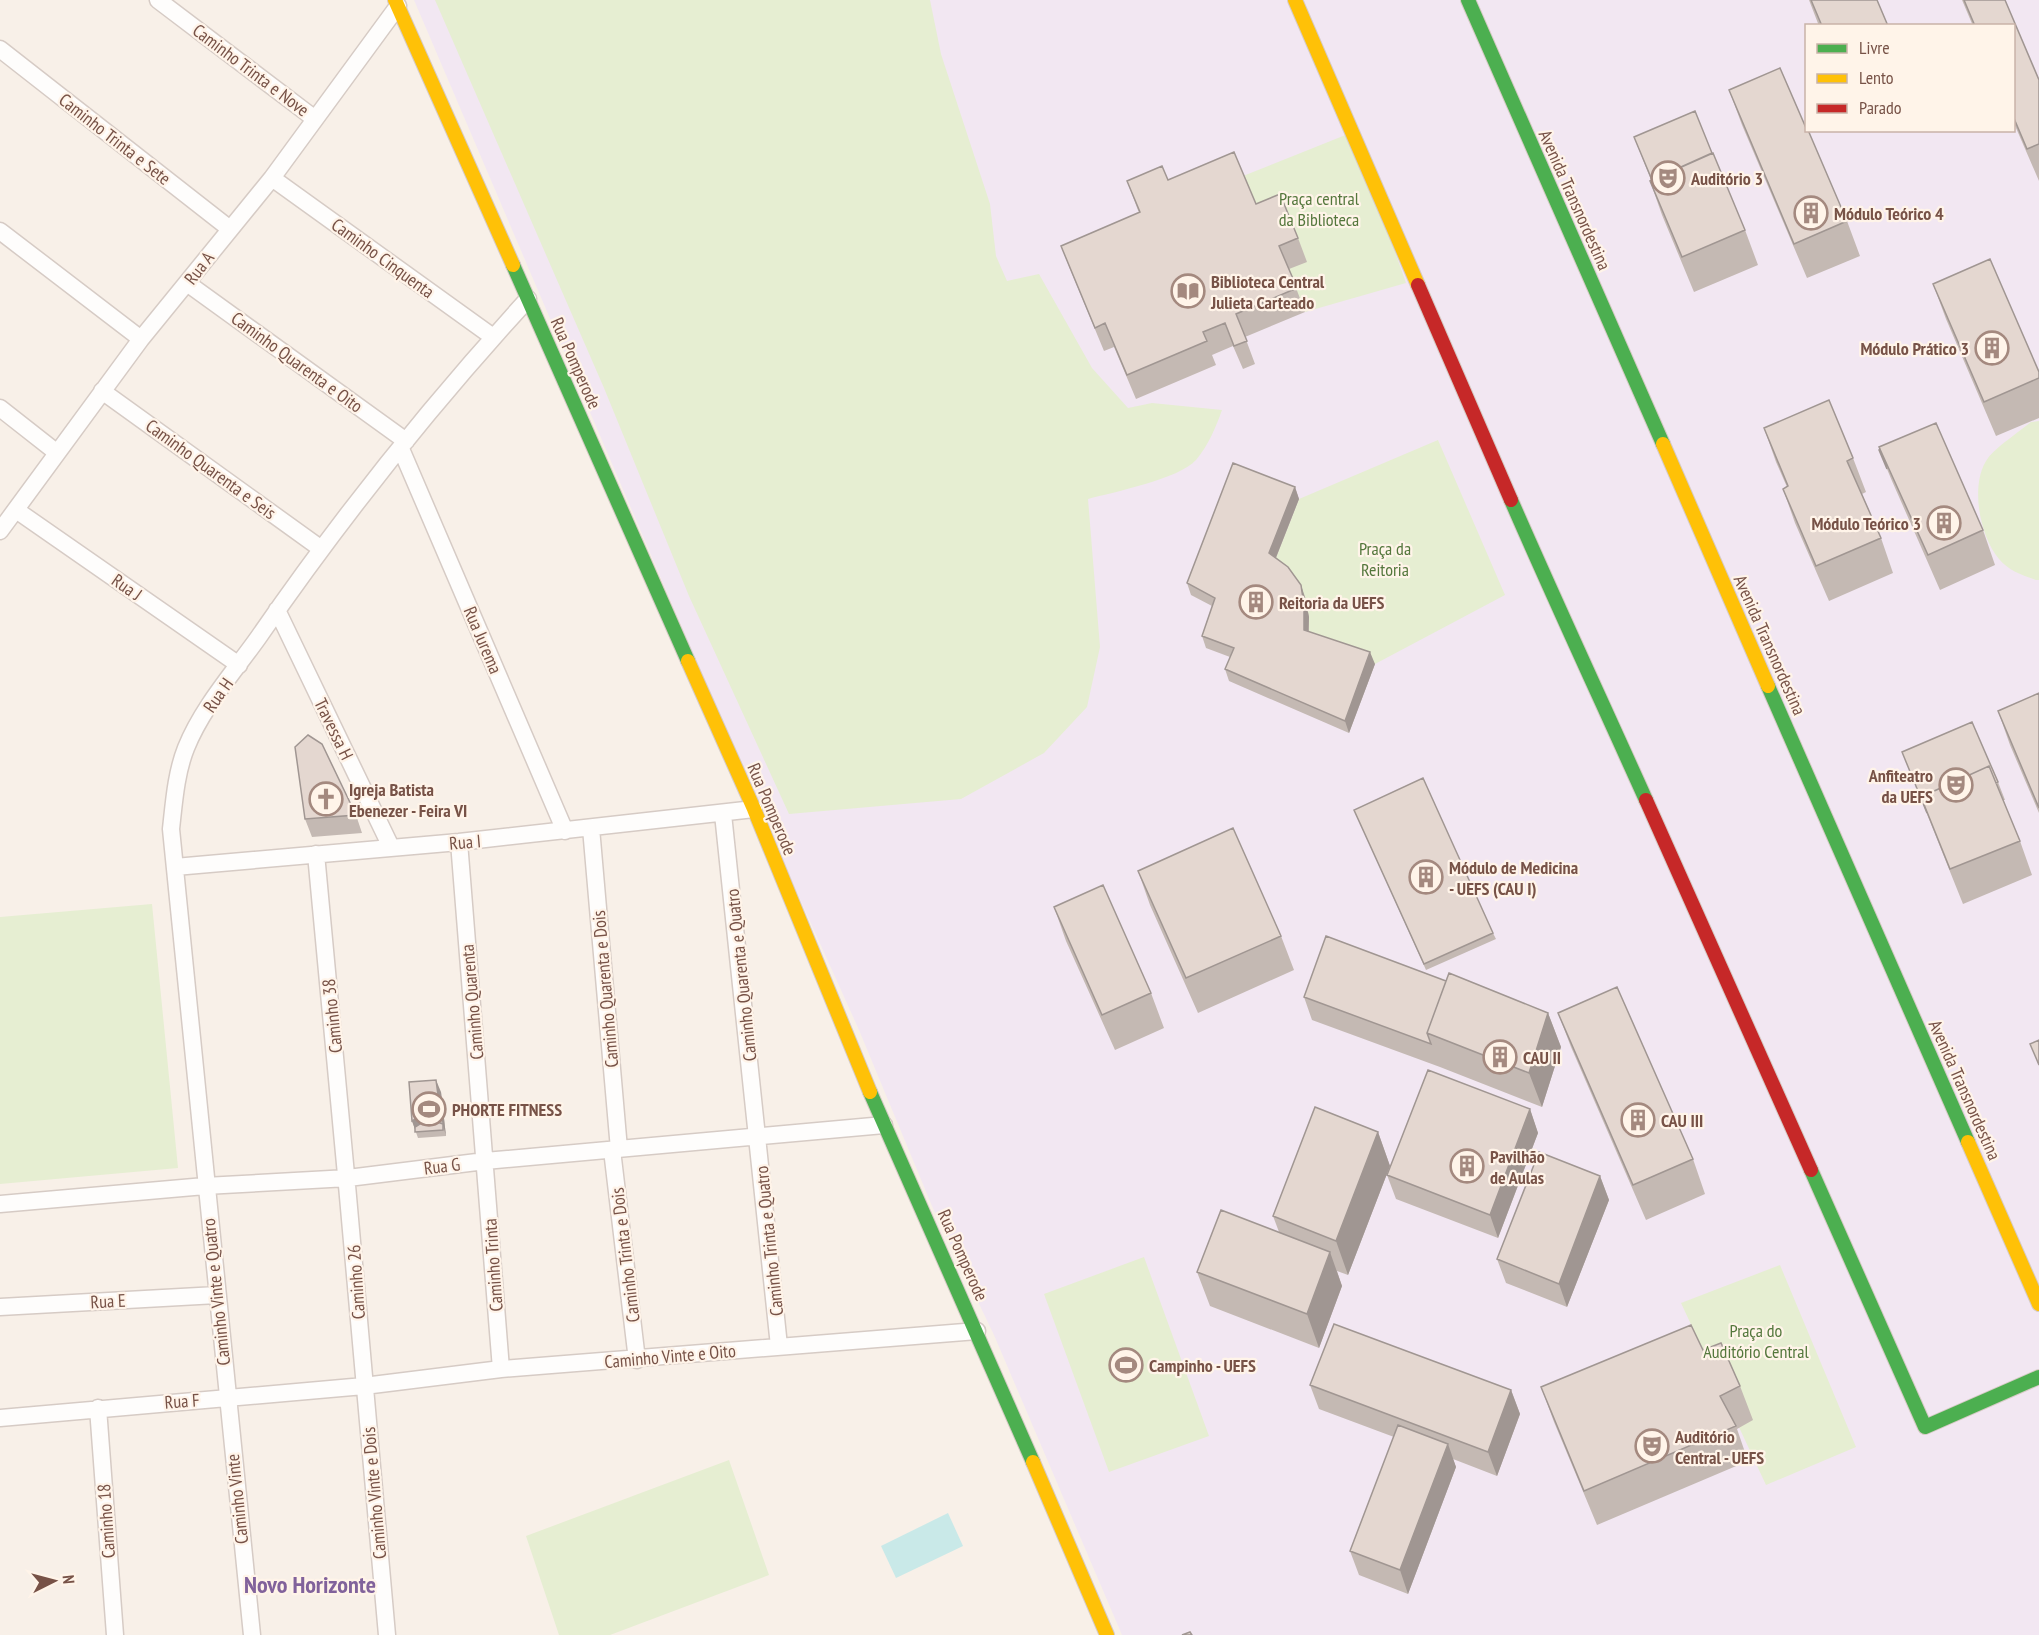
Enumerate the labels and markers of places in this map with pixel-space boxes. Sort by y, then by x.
theatre icon: Auditório 3 [1650,160,1686,196]
place label: Auditório 3 [1690,167,1763,190]
building icon: Módulo Teórico 4 [1793,195,1829,231]
place label: Módulo Teórico 4 [1834,202,1944,225]
place label: Biblioteca Central Julieta Carteado [1210,270,1325,314]
library icon: Biblioteca Central Julieta Carteado [1170,273,1206,309]
building icon: Módulo Prático 3 [1974,330,2010,366]
place label: Módulo Prático 3 [1860,337,1969,360]
building icon: Módulo Teórico 3 [1926,505,1962,541]
place label: Módulo Teórico 3 [1811,512,1921,535]
building icon: Reitoria da UEFS [1238,584,1274,620]
place label: Reitoria da UEFS [1279,591,1384,614]
place label: Anfiteatro da UEFS [1868,764,1933,808]
theatre icon: Anfiteatro da UEFS [1938,767,1974,803]
place label: Igreja Batista Ebenezer - Feira VI [349,778,467,822]
church icon: Igreja Batista Ebenezer - Feira VI [308,781,344,817]
place label: Módulo de Medicina - UEFS (CAU I) [1449,856,1578,900]
building icon: Módulo de Medicina - UEFS (CAU I) [1408,859,1444,895]
building icon: CAU II [1482,1039,1518,1075]
place label: CAU II [1523,1046,1561,1069]
sports icon: PHORTE FITNESS [411,1091,447,1127]
place label: PHORTE FITNESS [452,1098,562,1121]
building icon: CAU III [1620,1102,1656,1138]
place label: CAU III [1661,1109,1703,1132]
place label: Pavilhão de Aulas [1490,1145,1545,1189]
building icon: Pavilhão de Aulas [1449,1148,1485,1184]
sports icon: Campinho - UEFS [1108,1347,1144,1383]
place label: Campinho - UEFS [1149,1354,1256,1377]
place label: Auditório Central - UEFS [1674,1425,1764,1469]
theatre icon: Auditório Central - UEFS [1634,1428,1670,1464]

